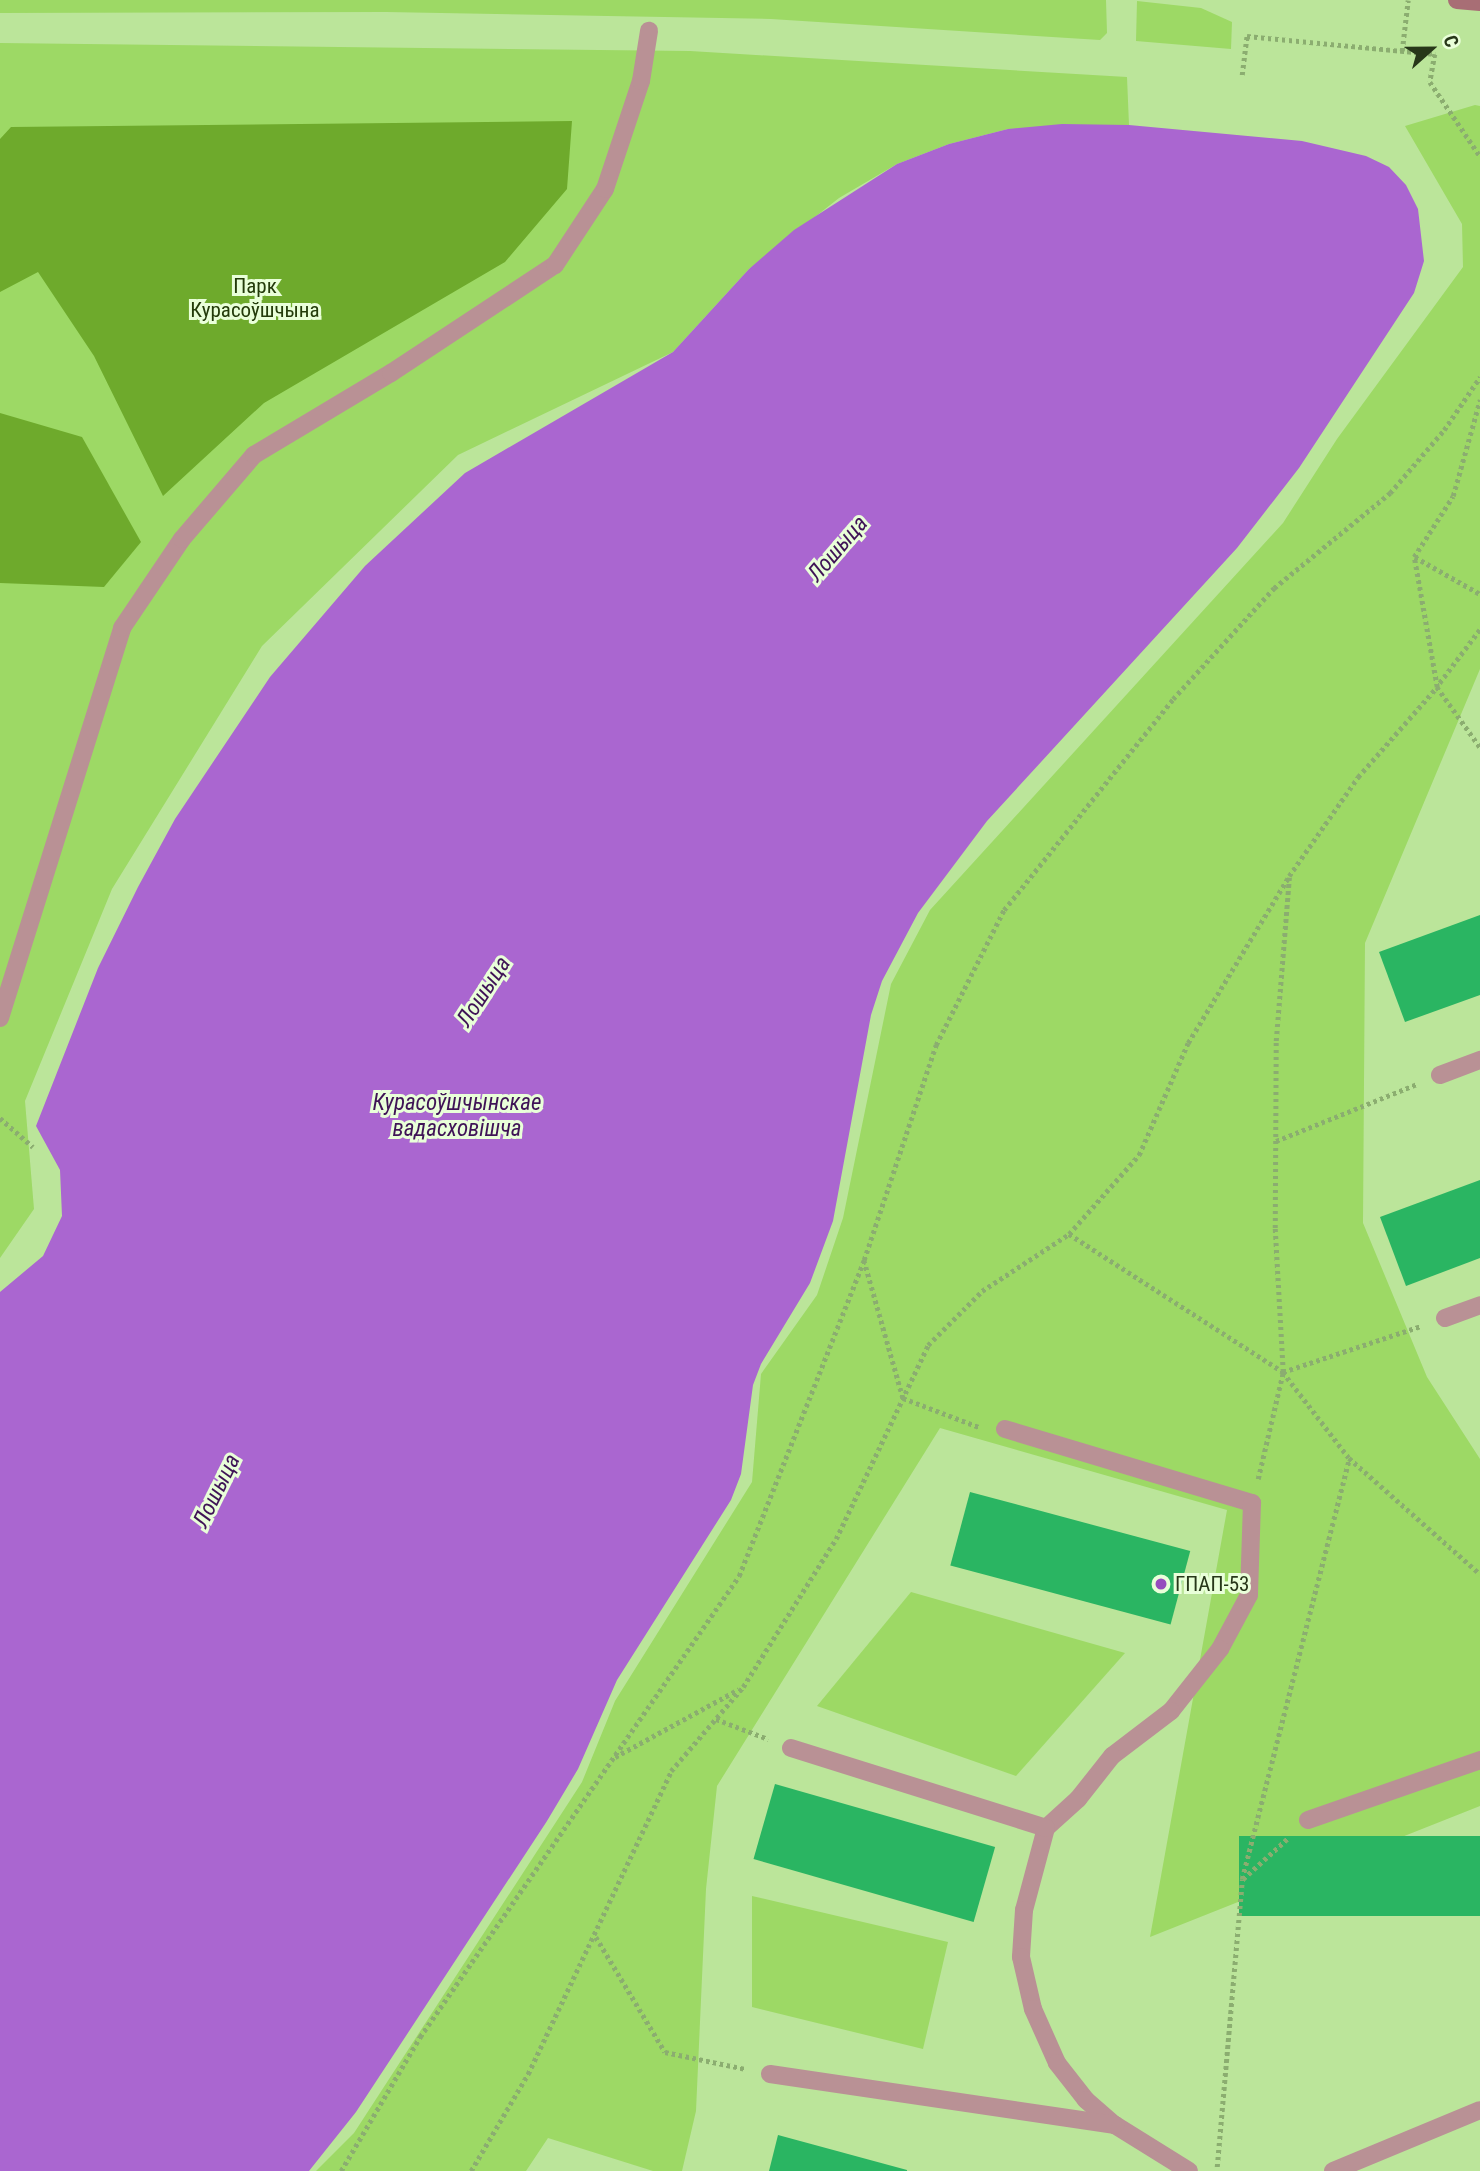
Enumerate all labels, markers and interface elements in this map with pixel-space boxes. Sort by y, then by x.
north arrow [1396,14,1466,84]
text: С [1438,32,1464,50]
park label: Парк Курасоўшчына [190,273,320,323]
water label: Лошыца [802,510,874,588]
water label: Лошыца [451,952,517,1032]
water label: Курасоўшчынскае вадасховішча [373,1089,541,1143]
water label: Лошыца [187,1450,247,1532]
place label: ГПАП-53 [1175,1571,1249,1597]
marker: ГПАП-53 [1153,1576,1169,1592]

